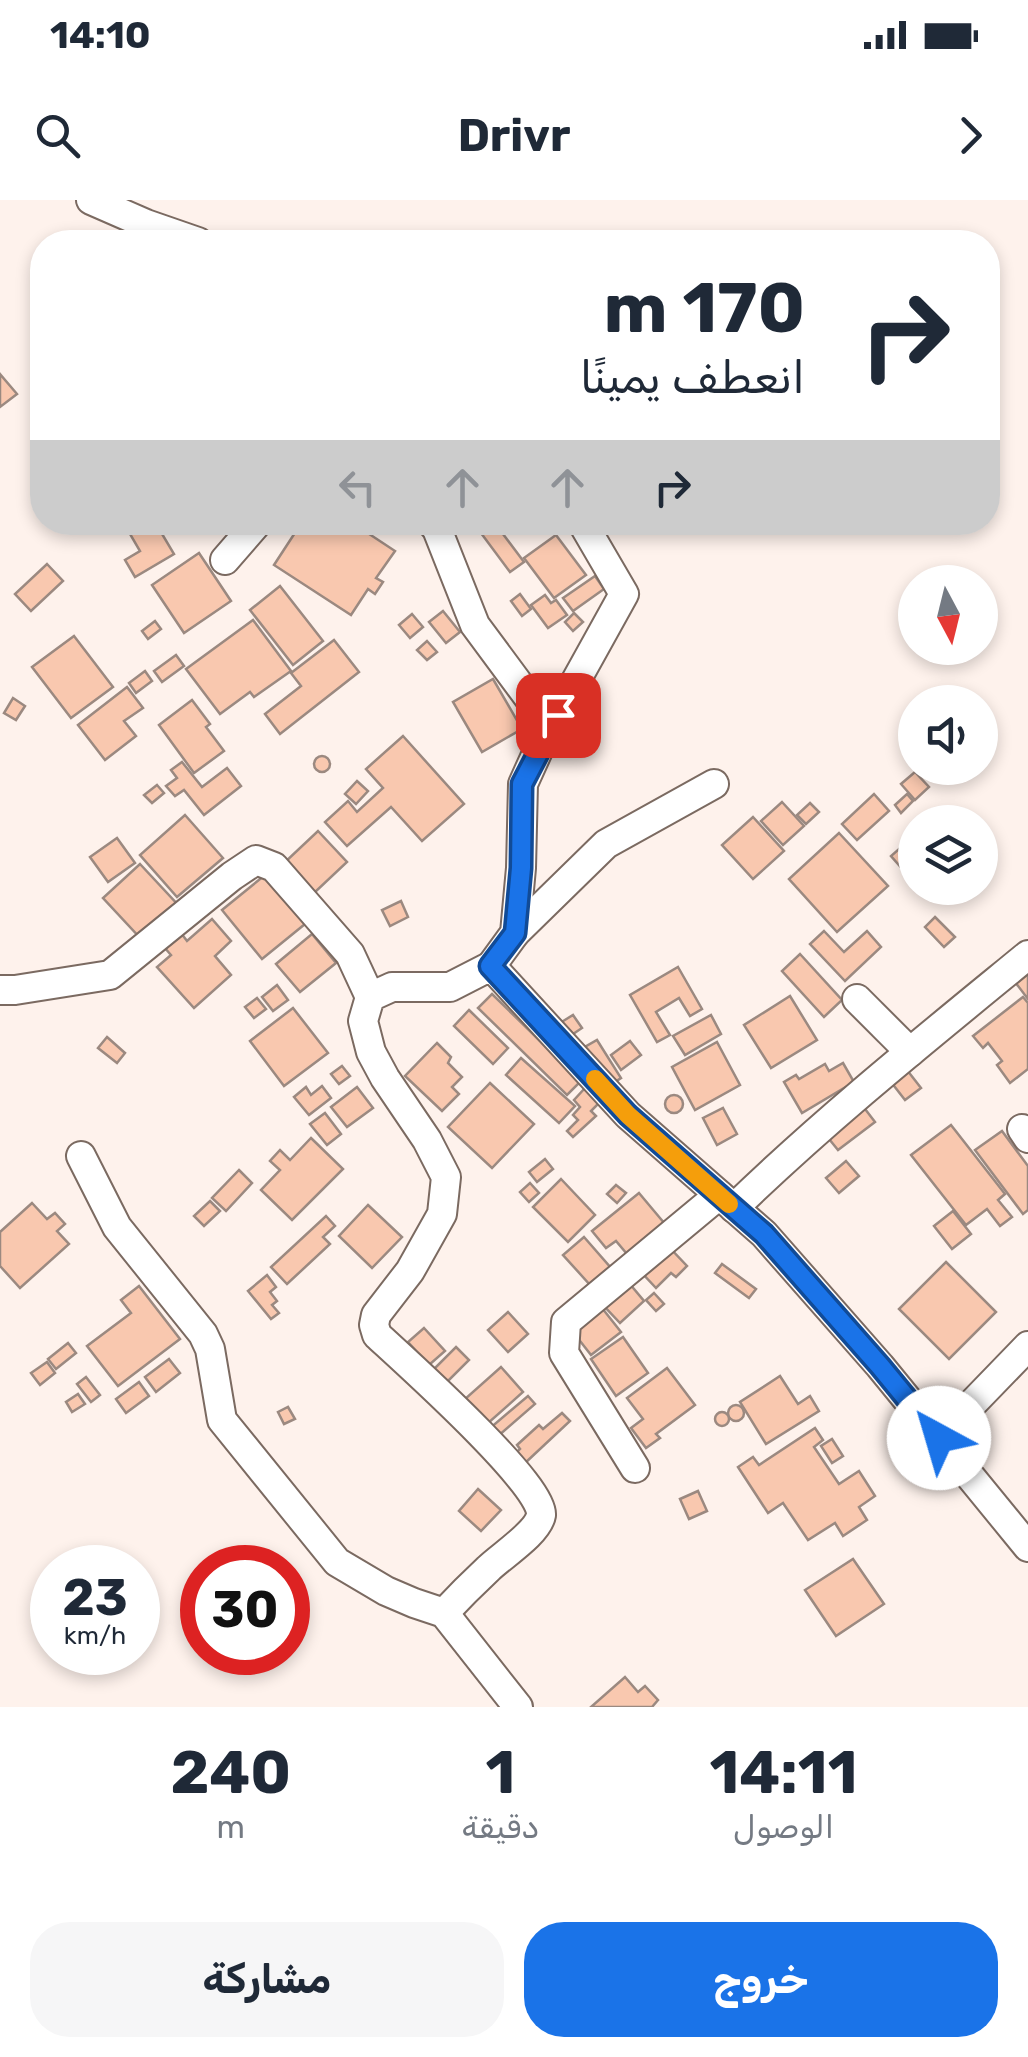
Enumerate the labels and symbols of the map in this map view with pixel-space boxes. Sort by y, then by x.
north arrow [898,565,998,665]
pin [516,673,601,758]
position arrow [887,1386,991,1490]
speed limit sign: 30 [180,1545,310,1675]

